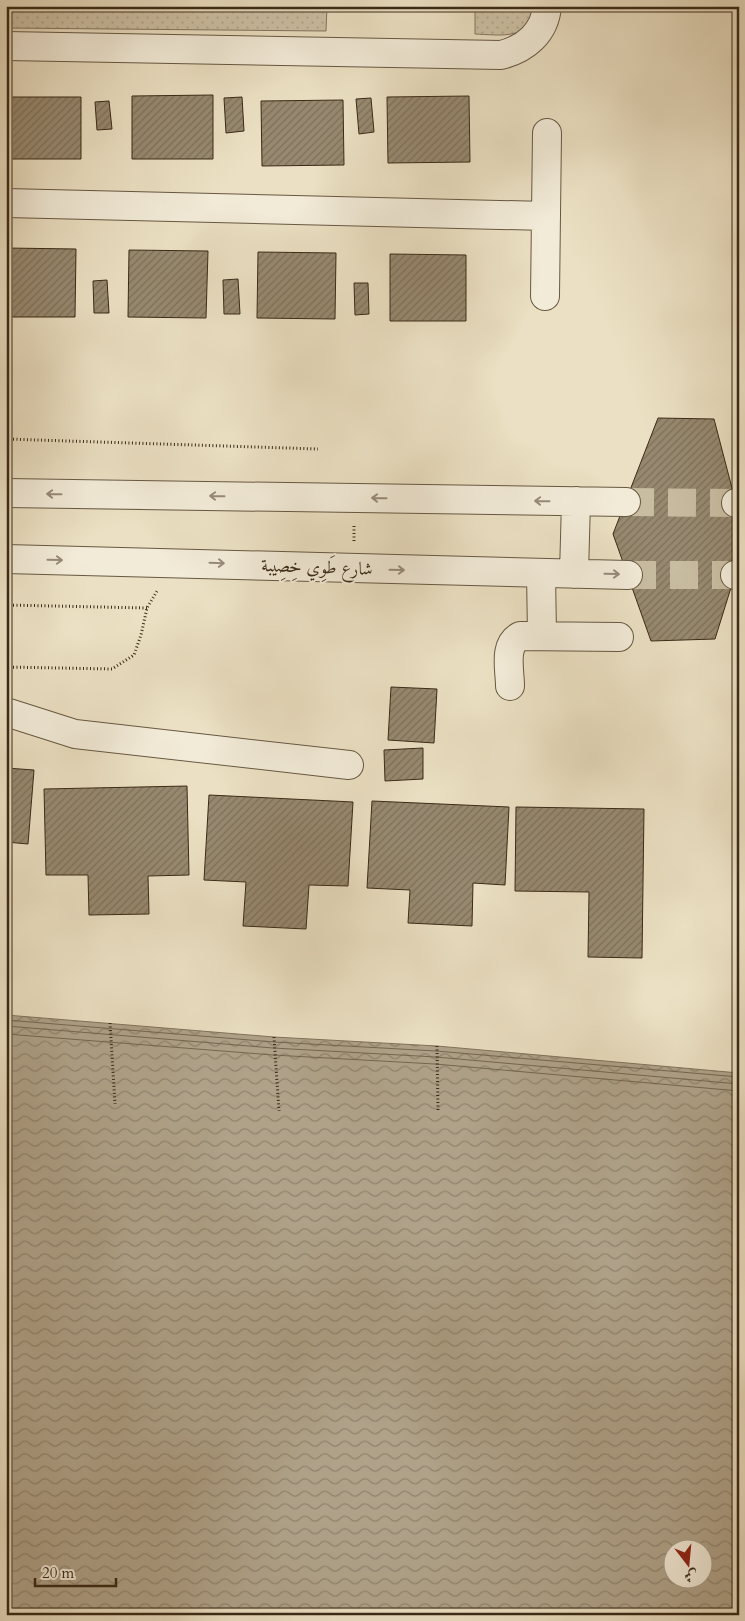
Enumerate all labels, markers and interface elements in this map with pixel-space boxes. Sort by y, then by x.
one-way arrow [47,489,63,498]
one-way arrow [209,491,226,501]
one-way arrow [372,493,388,503]
one-way arrow [534,496,550,506]
street label: شارع طَوِي خِصِيبة [261,552,373,584]
one-way arrow [46,555,63,565]
one-way arrow [209,559,225,568]
one-way arrow [389,565,405,574]
one-way arrow [604,570,620,579]
north arrow [662,1538,712,1588]
scale bar [35,1556,116,1588]
text: 20 m [42,1563,74,1583]
text: ش [682,1565,701,1587]

